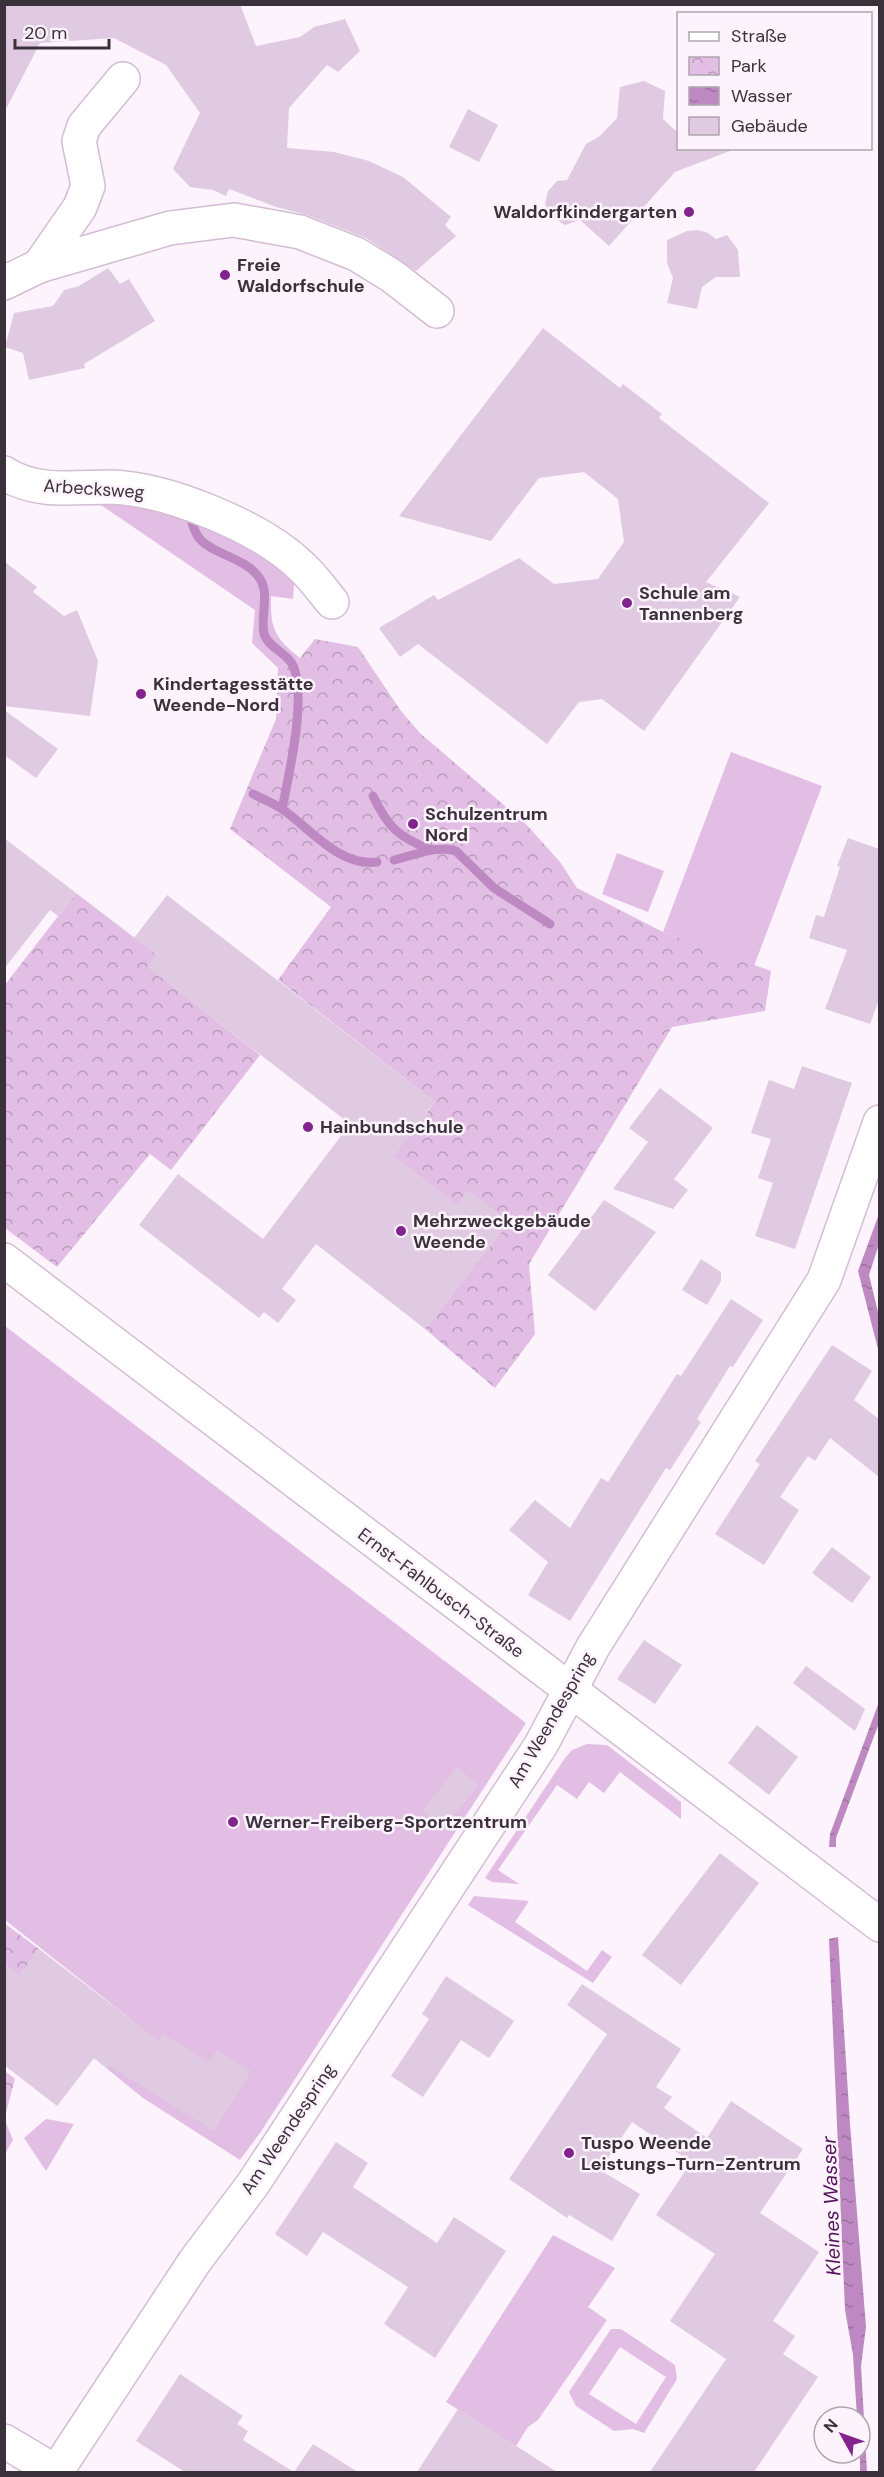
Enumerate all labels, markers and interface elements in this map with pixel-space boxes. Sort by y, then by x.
scale bar [15,12,110,50]
legend [677,12,872,150]
text: 20 m [24,21,67,45]
text: Straße [731,24,787,48]
text: Park [731,54,767,78]
text: Wasser [731,84,793,108]
text: Gebäude [731,114,808,138]
place label: Waldorfkindergarten [493,200,677,224]
marker: Waldorfkindergarten [682,205,696,219]
place label: Freie Waldorfschule [237,253,365,298]
marker: Freie Waldorfschule [218,268,232,282]
street label: Arbecksweg [43,473,145,505]
place label: Schule am Tannenberg [639,581,743,626]
marker: Schule am Tannenberg [620,596,634,610]
place label: Kindertagesstätte Weende-Nord [153,672,314,717]
marker: Kindertagesstätte Weende-Nord [134,687,148,701]
place label: Schulzentrum Nord [425,802,548,847]
marker: Schulzentrum Nord [406,817,420,831]
place label: Hainbundschule [320,1115,464,1139]
marker: Hainbundschule [301,1120,315,1134]
place label: Mehrzweckgebäude Weende [413,1209,591,1254]
marker: Mehrzweckgebäude Weende [394,1224,408,1238]
street label: Ernst-Fahlbusch-Straße [353,1522,529,1664]
street label: Am Weendespring [502,1648,600,1792]
place label: Werner-Freiberg-Sportzentrum [245,1810,527,1834]
marker: Werner-Freiberg-Sportzentrum [226,1815,240,1829]
street label: Am Weendespring [235,2059,341,2199]
place label: Tuspo Weende Leistungs-Turn-Zentrum [581,2131,801,2176]
water label: Kleines Wasser [816,2135,846,2276]
marker: Tuspo Weende Leistungs-Turn-Zentrum [562,2146,576,2160]
north arrow [812,2405,872,2465]
text: N [819,2414,843,2437]

